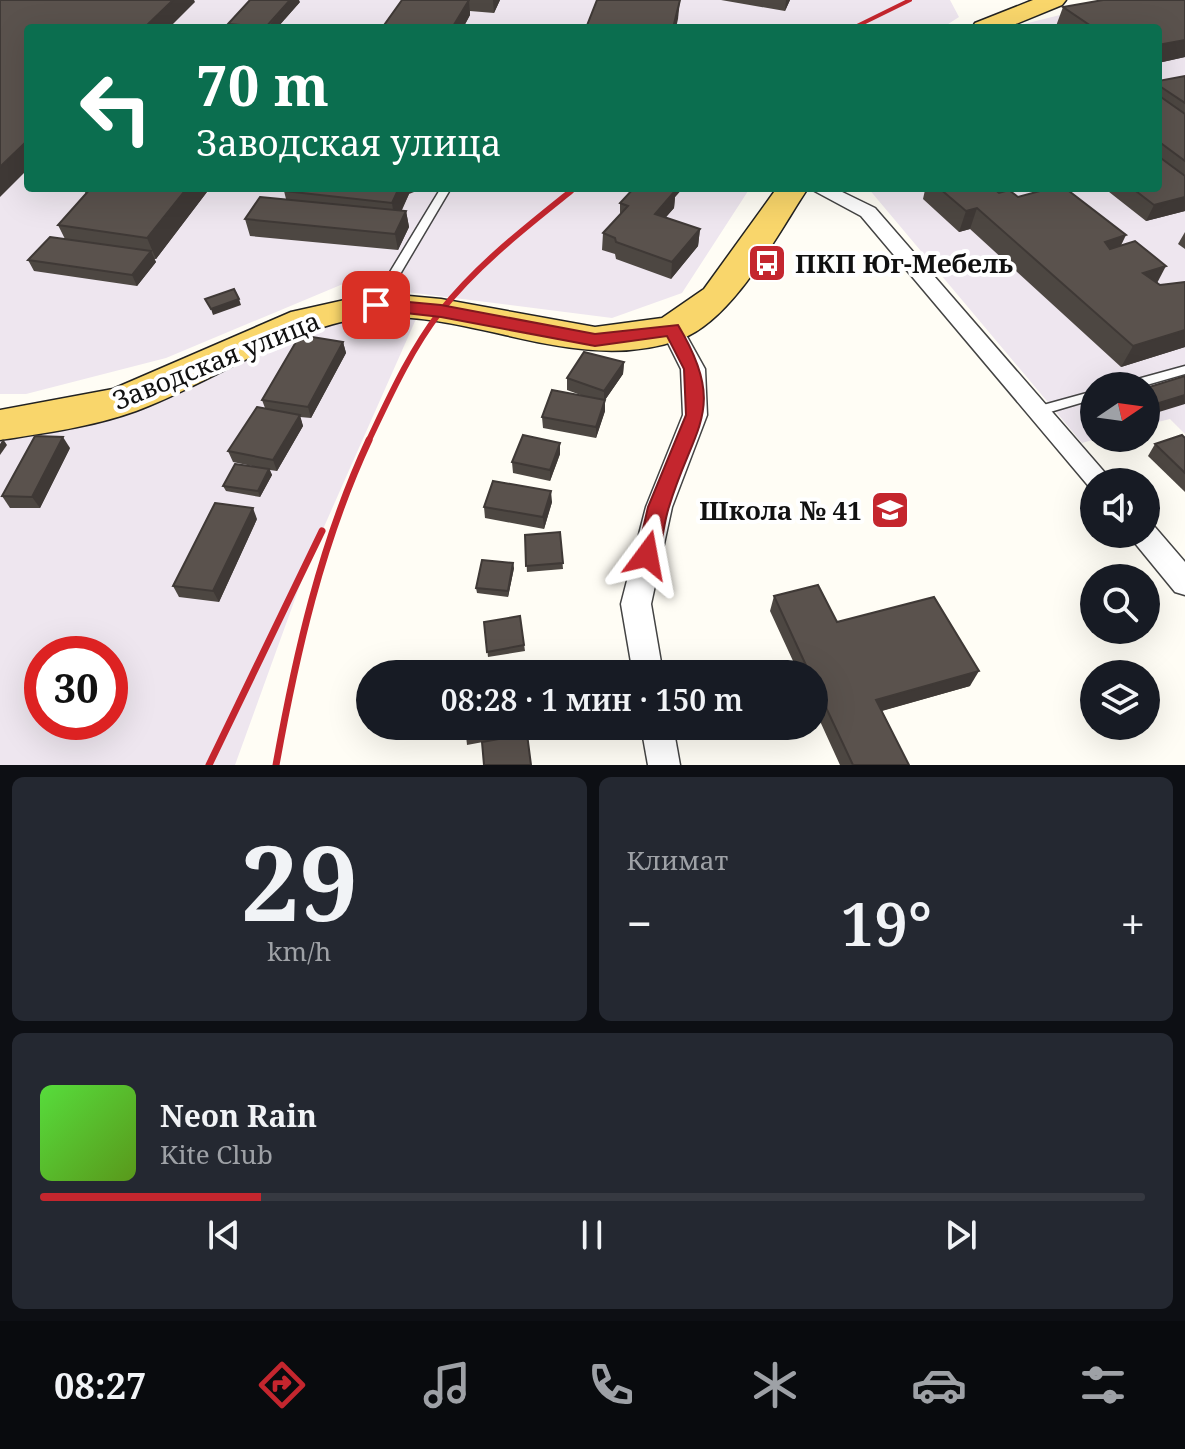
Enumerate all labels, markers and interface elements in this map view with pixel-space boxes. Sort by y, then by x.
text: 70 m [196,46,329,122]
icon: left [64,56,168,160]
text: Заводская улица [196,118,501,167]
bus stop icon: ПКП Юг-Мебель [746,242,788,284]
place label: ПКП Юг-Мебель [795,245,1013,281]
pin [342,271,410,339]
icon: arrive [354,283,398,327]
street label: Заводская улица [107,302,325,418]
north arrow [1080,372,1160,452]
map controls [1080,372,1160,740]
button: sound [1080,468,1160,548]
school or university icon: Школа № 41 [869,489,911,531]
place label: Школа № 41 [699,492,862,528]
position arrow [605,513,689,597]
button: search [1080,564,1160,644]
speed limit sign: 30 [24,636,128,740]
button: layers [1080,660,1160,740]
text: 08:28 · 1 мин · 150 m [441,679,743,720]
text: 29 [240,810,358,951]
text: Климат [627,842,728,878]
text: 19° [840,882,932,964]
text: − [627,893,652,953]
text: + [1120,893,1145,953]
text: km/h [267,933,331,969]
text: Neon Rain [160,1095,317,1136]
text: Kite Club [160,1136,273,1172]
icon: previous [202,1213,246,1257]
icon: pause [570,1213,614,1257]
icon: next [939,1213,983,1257]
icon: directions [254,1357,310,1413]
icon: music [419,1357,475,1413]
icon: phone [583,1357,639,1413]
icon: climate [747,1357,803,1413]
icon: car [911,1357,967,1413]
icon: filters [1075,1357,1131,1413]
text: 08:27 [54,1361,146,1410]

